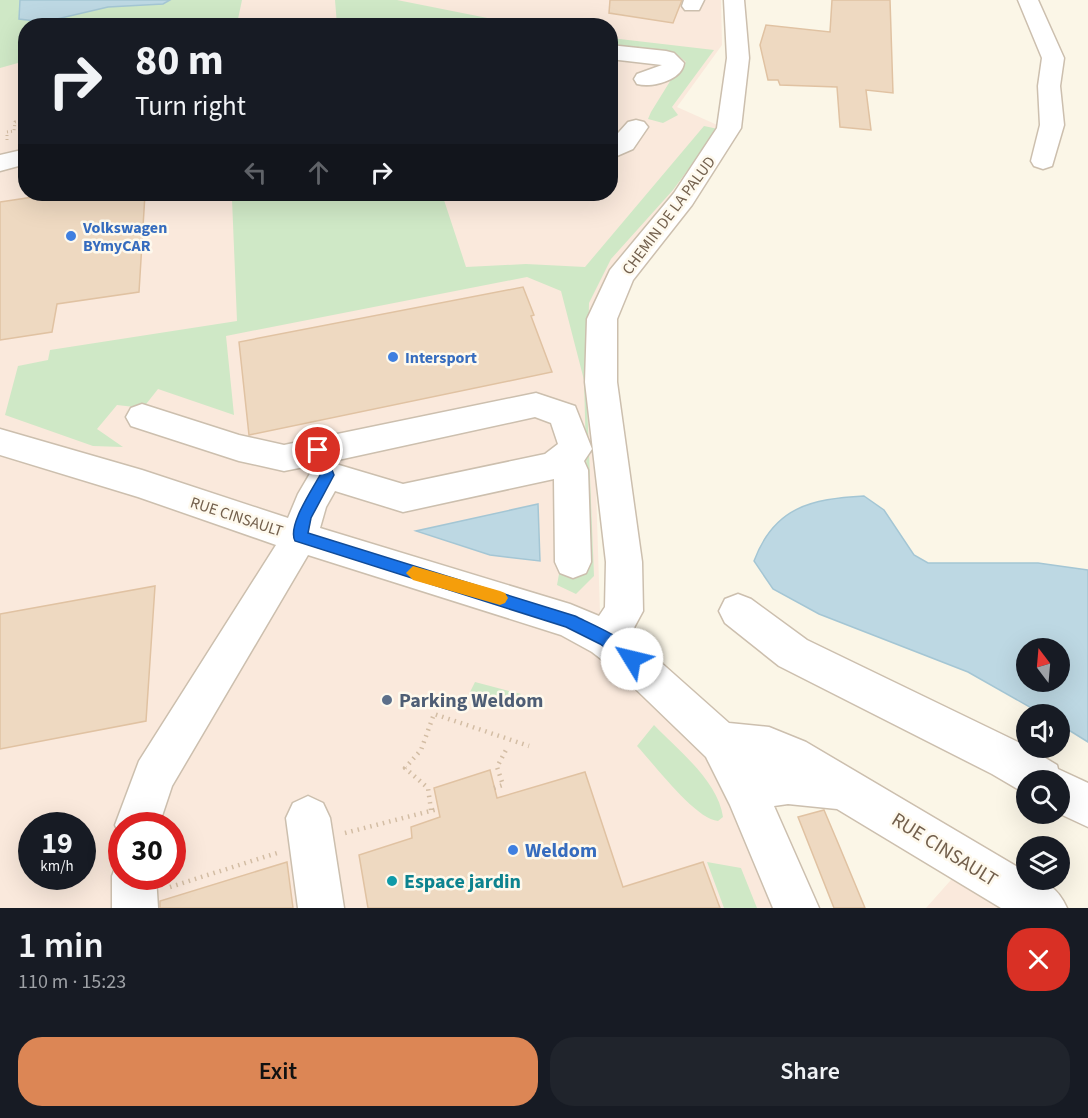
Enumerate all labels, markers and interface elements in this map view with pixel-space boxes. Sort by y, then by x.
text: 80 m [135,31,224,91]
icon: right [36,42,114,120]
text: Turn right [135,87,246,126]
street label: CHEMIN DE LA PALUD [617,152,721,279]
icon: left [239,156,272,189]
icon: ahead [302,156,335,189]
icon: right [365,156,398,189]
place label: Volkswagen BYmyCAR [82,217,167,257]
marker: Volkswagen BYmyCAR [64,229,78,243]
place label: Intersport [405,347,477,369]
marker: Intersport [386,350,400,364]
pin [292,424,343,475]
icon: arrive [301,433,334,466]
street label: RUE CINSAULT [187,492,286,542]
position arrow [600,627,664,691]
north arrow [1016,638,1070,692]
map controls [1016,638,1070,890]
place label: Parking Weldom [399,687,543,715]
marker: Parking Weldom [380,693,394,707]
button: sound [1016,704,1070,758]
button: search [1016,770,1070,824]
street label: RUE CINSAULT [886,806,1003,894]
speed limit sign: 30 [108,812,186,890]
text: 19 [41,822,73,865]
button: layers [1016,836,1070,890]
place label: Weldom [525,837,597,865]
marker: Weldom [506,843,520,857]
text: km/h [40,856,74,877]
place label: Espace jardin [404,868,521,896]
marker: Espace jardin [385,874,399,888]
text: 1 min [18,920,104,971]
button: close [1007,928,1070,991]
text: 110 m · 15:23 [18,968,126,996]
button: Exit [18,1037,538,1106]
button: Share [550,1037,1070,1106]

